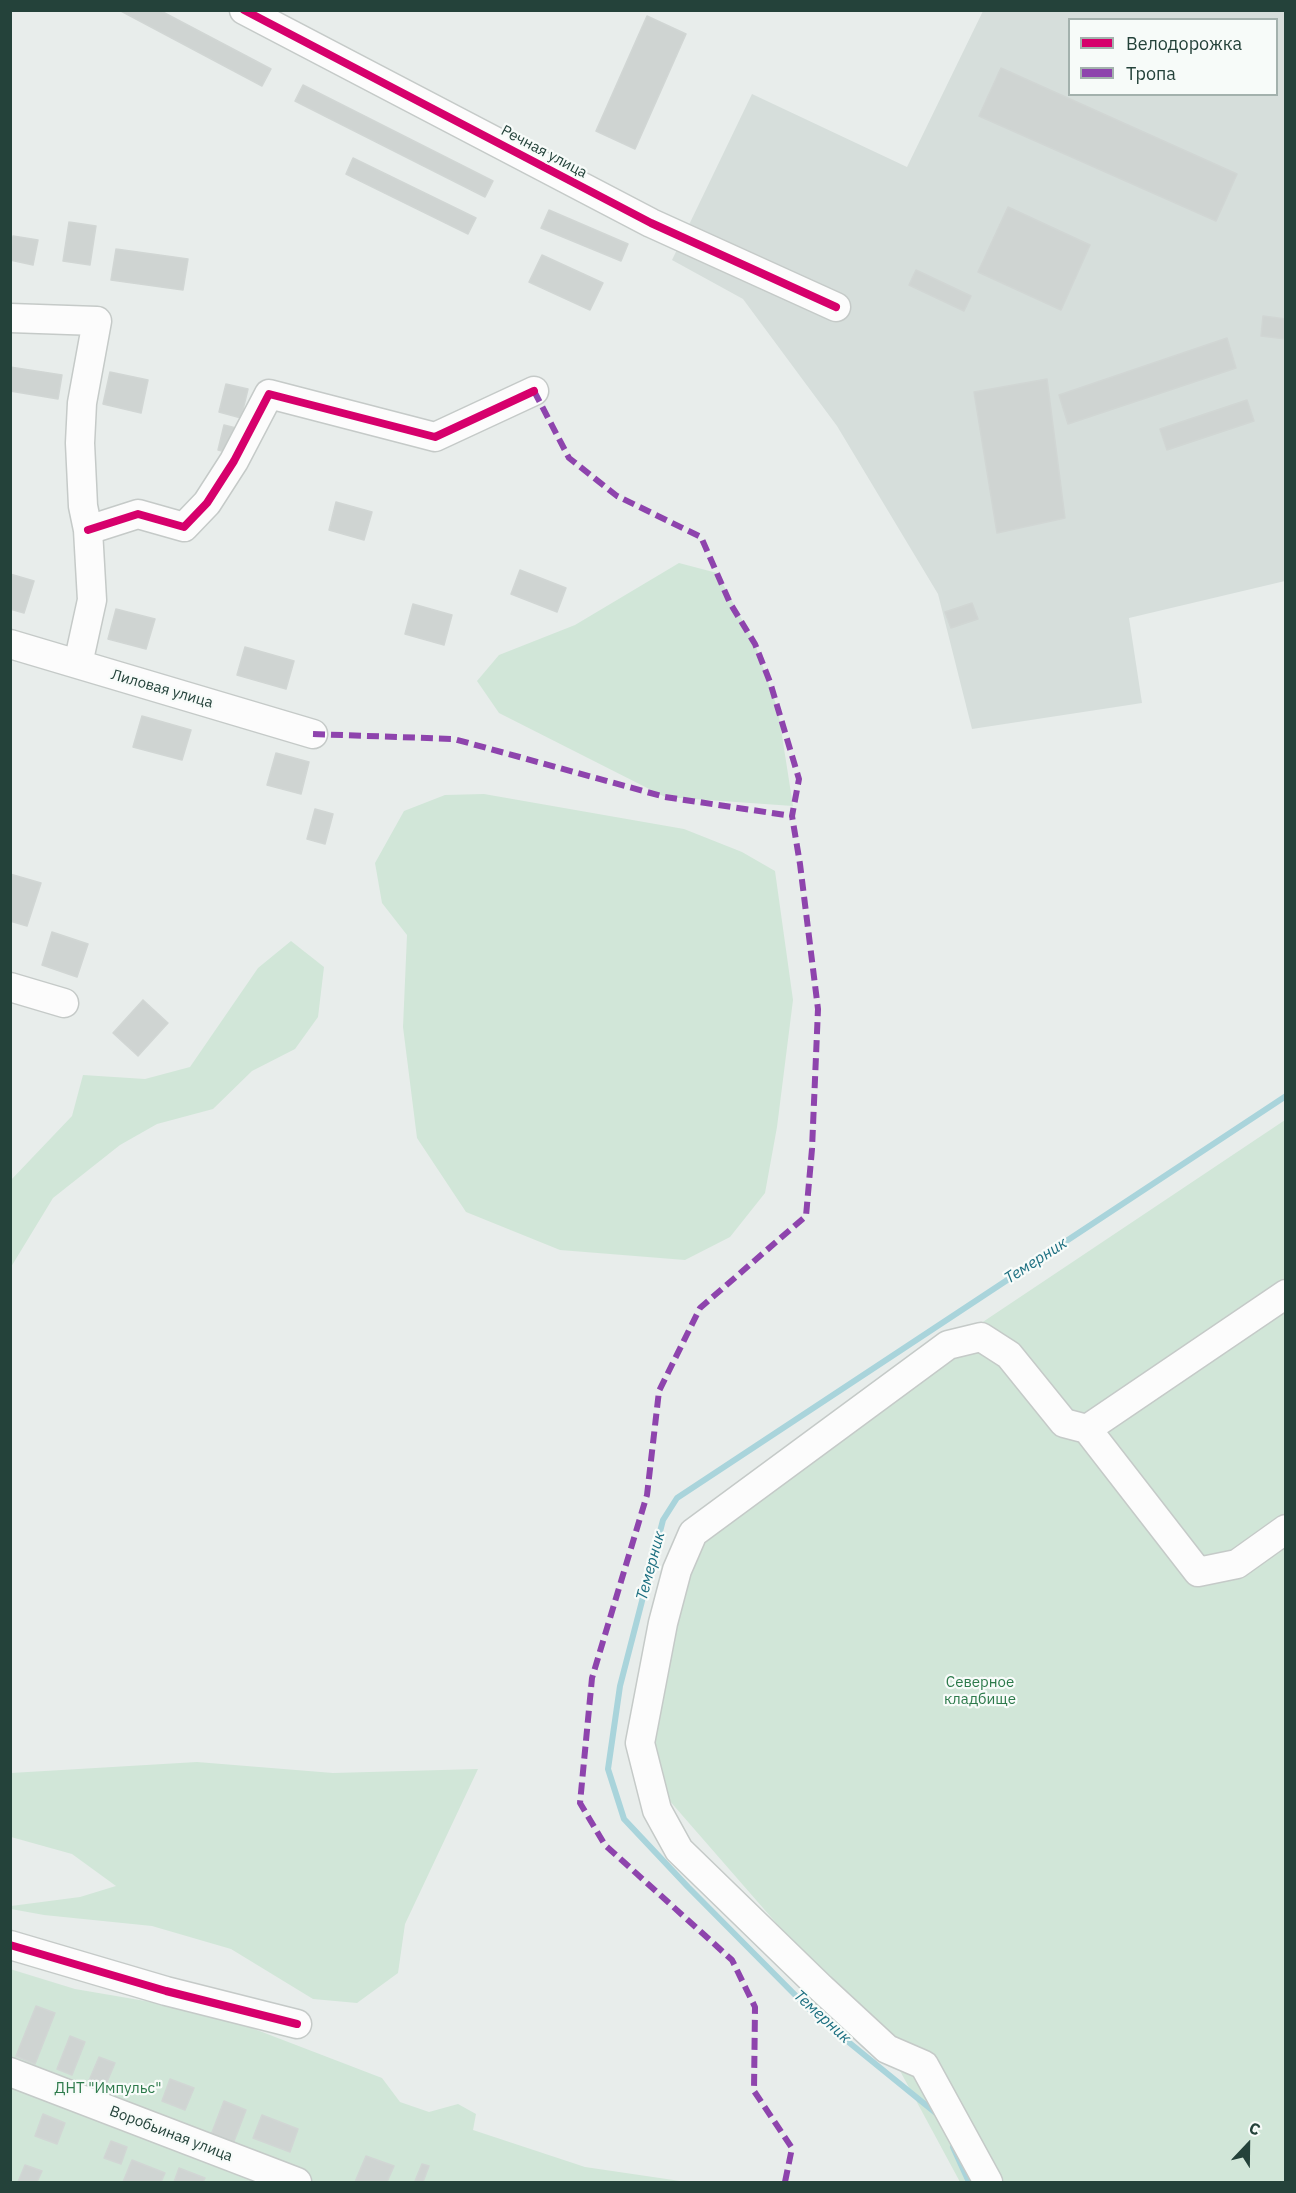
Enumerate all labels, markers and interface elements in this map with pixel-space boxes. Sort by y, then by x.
legend [1068,18,1278,96]
text: Велодорожка [1126,32,1242,55]
text: Тропа [1126,62,1176,85]
street label: Речная улица [498,122,590,182]
street label: Лиловая улица [109,666,215,712]
water label: Темерник [1001,1234,1071,1288]
water label: Темерник [633,1529,669,1603]
park label: Северное кладбище [944,1674,1016,1709]
water label: Темерник [789,1986,855,2048]
park label: ДНТ "Импульс" [55,2080,161,2098]
street label: Воробьиная улица [107,2102,235,2166]
north arrow [1218,2115,1278,2175]
text: С [1246,2117,1263,2140]

